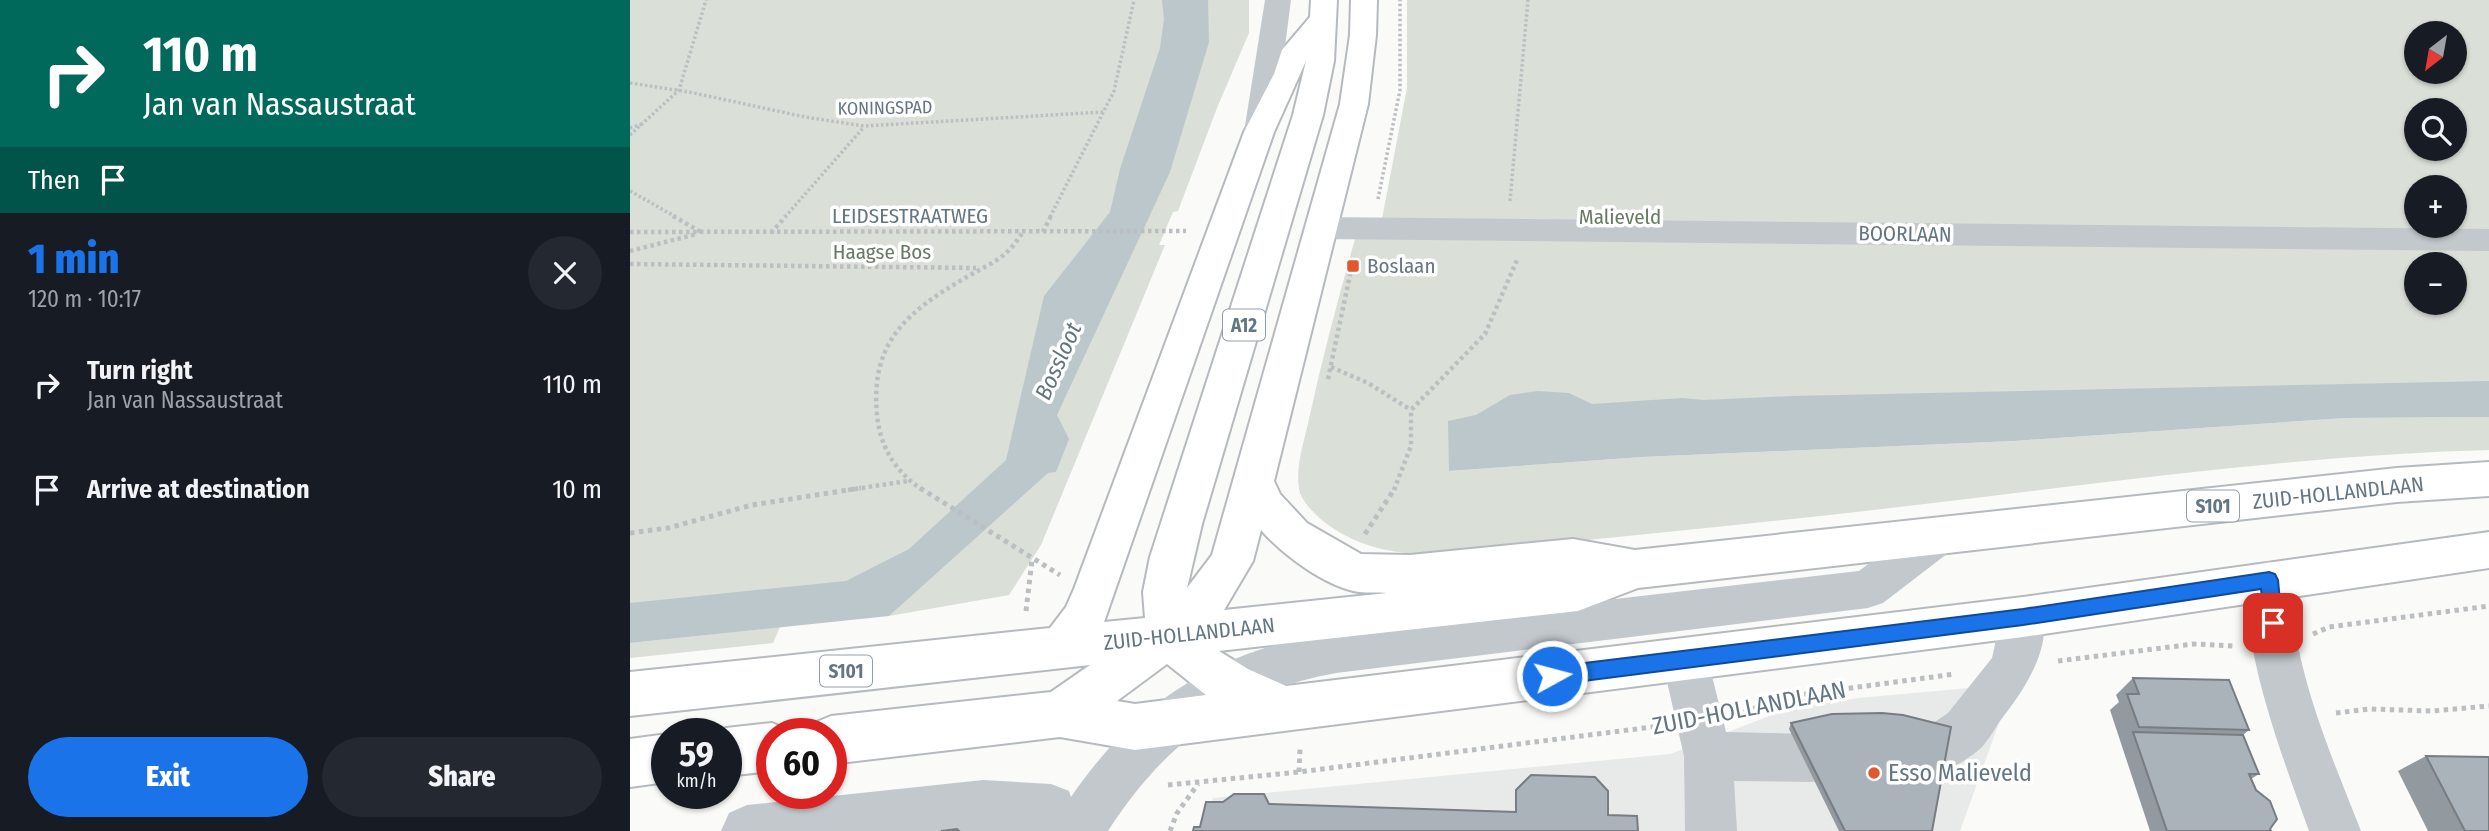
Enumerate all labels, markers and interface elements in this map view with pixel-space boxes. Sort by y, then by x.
north arrow [2404,21,2468,84]
map controls [2404,21,2467,315]
text: 110 m [143,25,258,84]
icon: right [28,28,119,119]
text: Jan van Nassaustraat [143,85,416,123]
street label: KONINGSPAD [837,96,933,120]
button: search [2404,98,2467,161]
icon: arrive [94,161,132,199]
text: Then [28,165,80,196]
button: + [2404,175,2467,238]
street label: LEIDSESTRAATWEG [832,203,988,229]
park label: Malieveld [1579,204,1661,230]
street label: BOORLAAN [1858,220,1952,248]
text: 1 min [28,234,119,284]
button: close [528,236,602,310]
park label: Haagse Bos [833,239,931,265]
button: − [2404,252,2467,315]
place label: Boslaan [1367,253,1435,279]
marker: Boslaan [1345,258,1361,274]
text: 120 m · 10:17 [28,285,141,313]
road number: A12 [1223,310,1265,340]
water label: Bossloot [1029,318,1088,404]
text: Turn right [87,355,193,386]
icon: right [28,366,66,404]
text: 110 m [542,369,602,400]
text: Jan van Nassaustraat [87,386,283,414]
icon: arrive [28,471,66,509]
street label: ZUID-HOLLANDLAAN [2251,471,2425,515]
text: Arrive at destination [87,474,310,505]
text: 10 m [552,474,602,505]
road number: S101 [2187,491,2239,522]
pin [2243,593,2303,653]
icon: arrive [2254,604,2292,642]
street label: ZUID-HOLLANDLAAN [1102,612,1276,656]
position arrow [1515,639,1589,713]
road number: S101 [820,656,872,686]
street label: ZUID-HOLLANDLAAN [1650,675,1848,741]
speed limit sign: 60 [756,718,847,809]
text: 59 [679,733,714,775]
button: Exit [28,737,308,817]
button: Share [322,737,602,817]
place label: Esso Malieveld [1888,759,2032,787]
marker: Esso Malieveld [1866,765,1882,781]
text: km/h [676,770,717,792]

